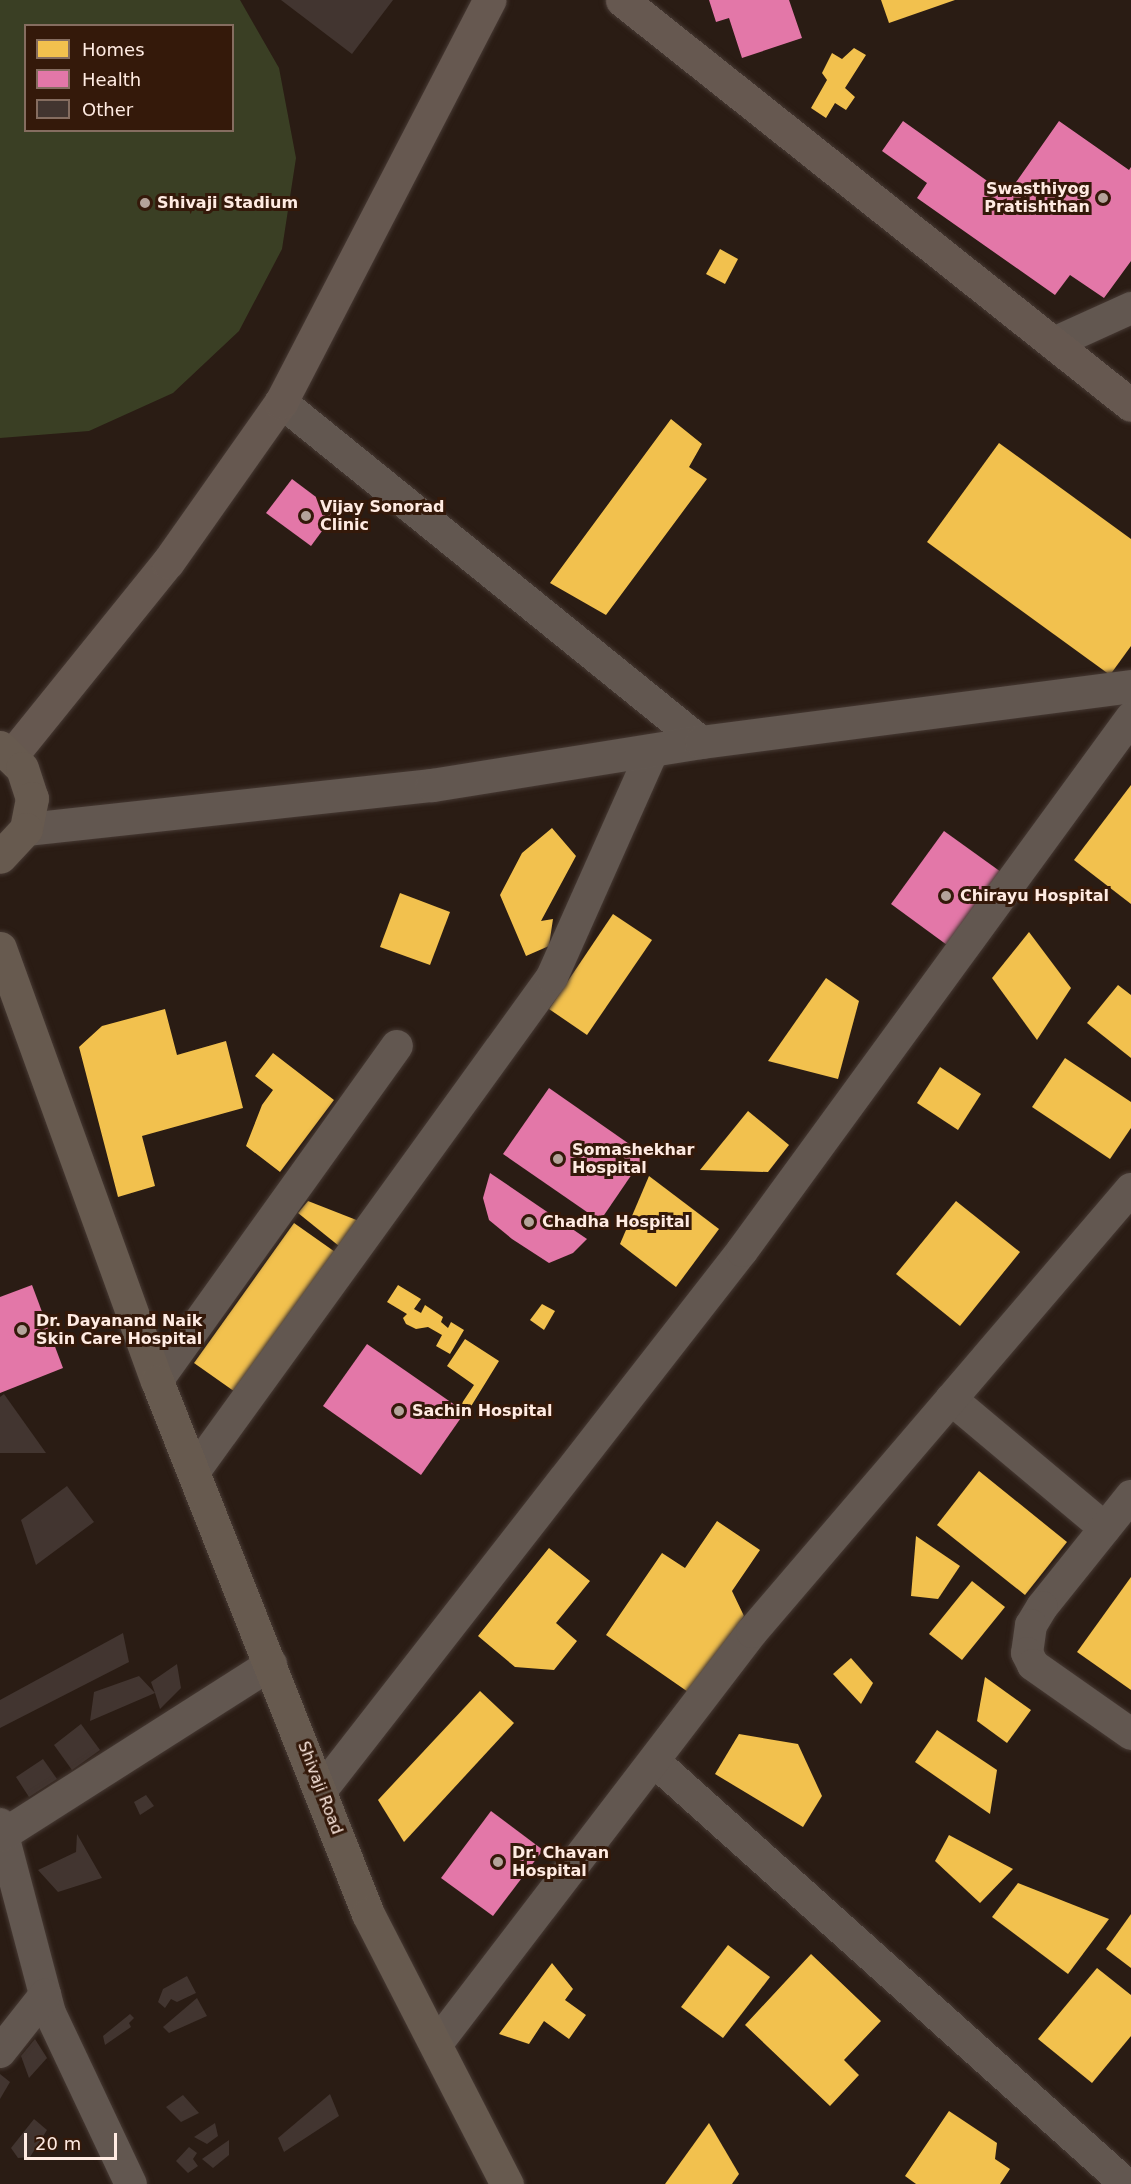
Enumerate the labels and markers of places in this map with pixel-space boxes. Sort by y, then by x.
place label: Swasthiyog Pratishthan [984,179,1090,217]
marker: Swasthiyog Pratishthan [1094,189,1112,207]
place label: Shivaji Stadium [157,193,298,213]
marker: Shivaji Stadium [138,196,152,210]
place label: Vijay Sonorad Clinic [320,497,444,535]
marker: Vijay Sonorad Clinic [297,507,315,525]
place label: Chirayu Hospital [960,886,1109,906]
marker: Chirayu Hospital [937,887,955,905]
place label: Somashekhar Hospital [572,1140,694,1178]
marker: Somashekhar Hospital [549,1150,567,1168]
place label: Chadha Hospital [542,1212,690,1232]
marker: Chadha Hospital [520,1213,538,1231]
place label: Dr. Dayanand Naik Skin Care Hospital [36,1311,202,1349]
marker: Dr. Dayanand Naik Skin Care Hospital [13,1321,31,1339]
place label: Sachin Hospital [412,1401,552,1421]
marker: Sachin Hospital [390,1402,408,1420]
place label: Dr. Chavan Hospital [512,1843,609,1881]
marker: Dr. Chavan Hospital [489,1853,507,1871]

